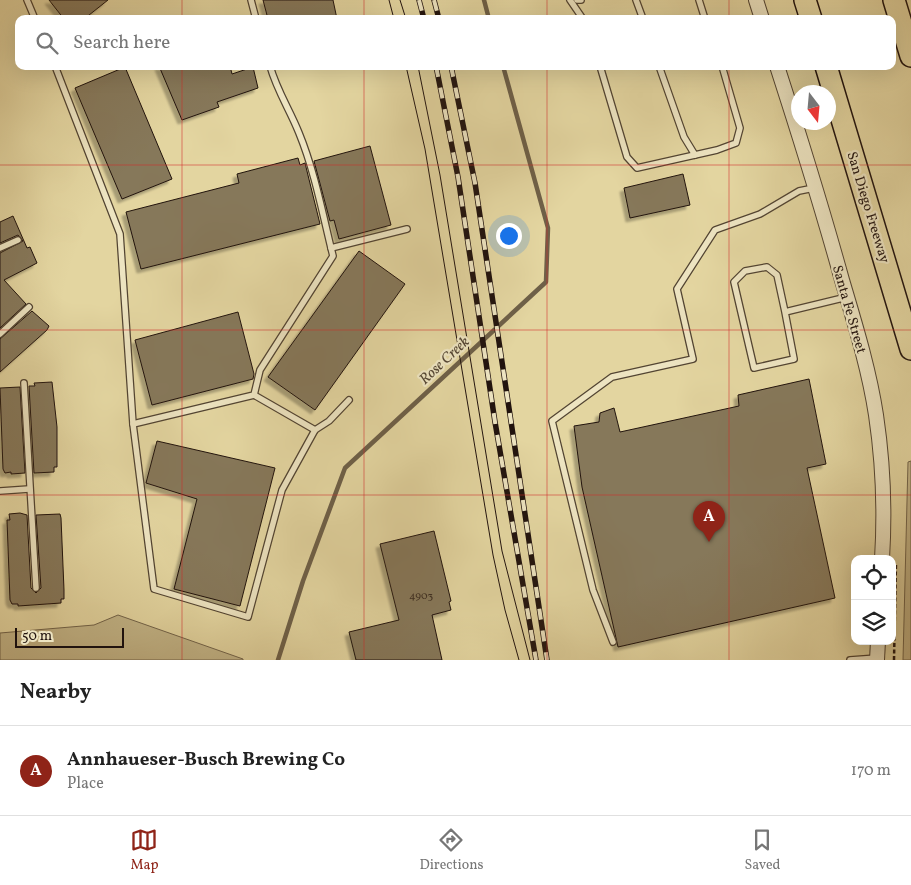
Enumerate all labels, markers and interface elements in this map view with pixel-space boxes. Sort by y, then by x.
search box [15,15,896,70]
icon: search [33,29,61,57]
text: Search here [73,30,170,56]
north arrow [791,85,836,130]
street label: San Diego Freeway [842,149,894,266]
your location [496,223,522,249]
street label: Santa Fe Street [827,263,870,356]
water label: Rose Creek [415,332,475,390]
pin: A [693,501,725,542]
map controls [851,555,896,645]
button: locate [851,555,896,600]
house number: 4903 [409,589,433,604]
button: layers [851,600,896,645]
scale bar [15,625,124,648]
text: 50 m [22,627,52,646]
text: Nearby [20,678,91,707]
text: Annhaueser-Busch Brewing Co [67,747,345,773]
text: A [30,760,42,782]
text: 170 m [851,760,891,782]
text: Place [67,773,104,795]
tab: Map [130,826,158,875]
tab: Directions [419,826,484,875]
tab: Saved [744,826,781,875]

